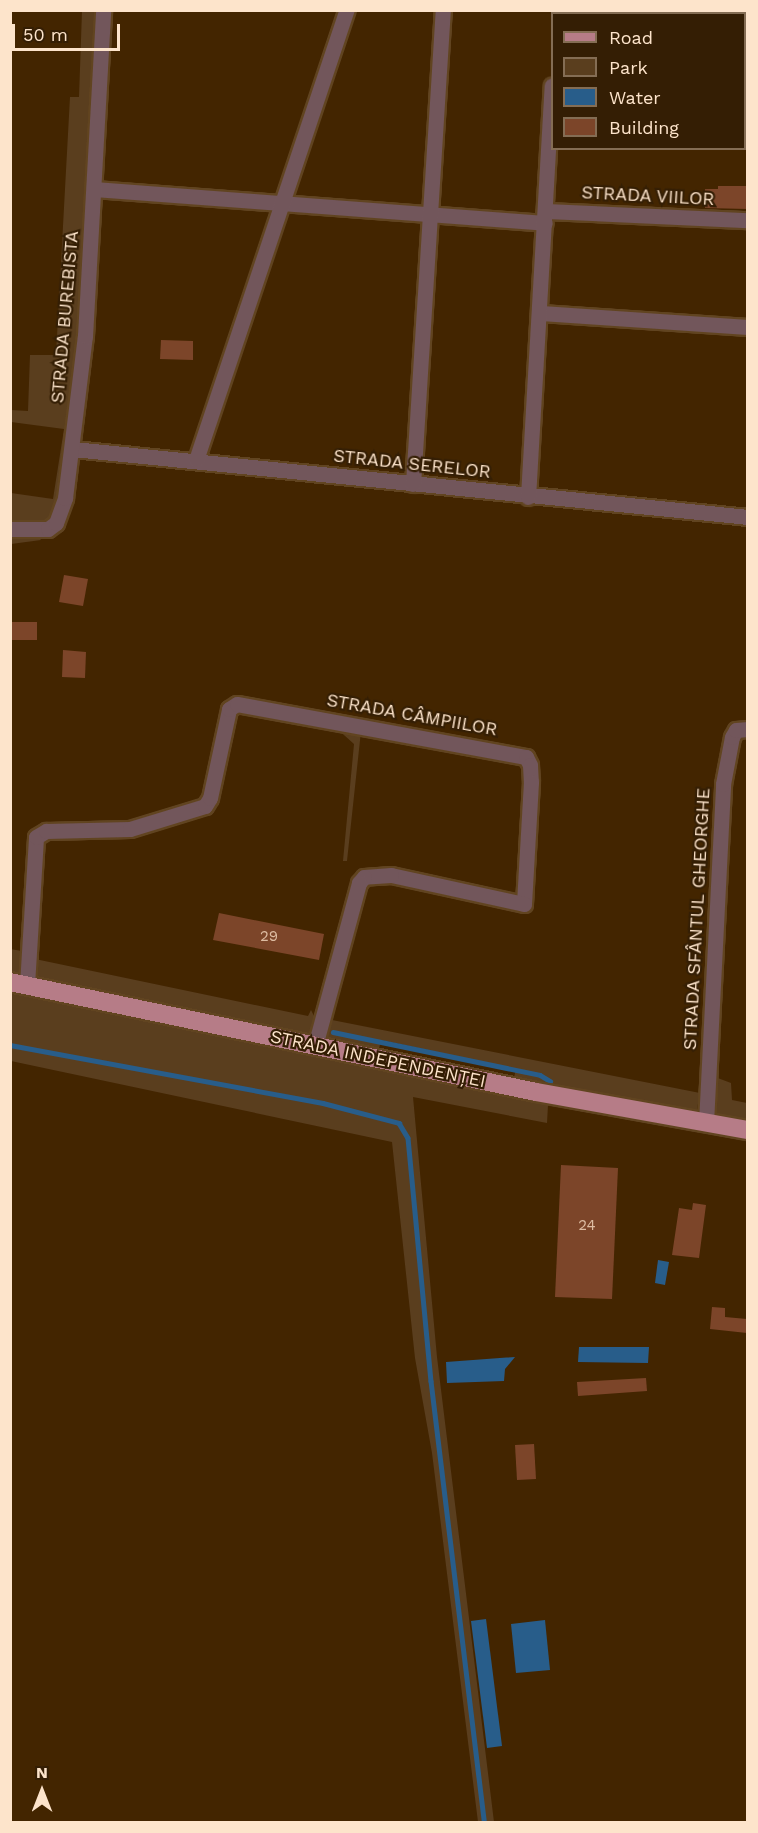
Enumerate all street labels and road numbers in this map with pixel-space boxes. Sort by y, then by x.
street label: STRADA VIILOR [580,182,716,210]
street label: STRADA BUREBISTA [47,230,83,404]
street label: STRADA SERELOR [332,445,492,483]
street label: STRADA CÂMPIILOR [325,689,499,741]
street label: STRADA SFÂNTUL GHEORGHE [679,787,715,1051]
street label: STRADA INDEPENDENȚEI [268,1026,488,1092]

